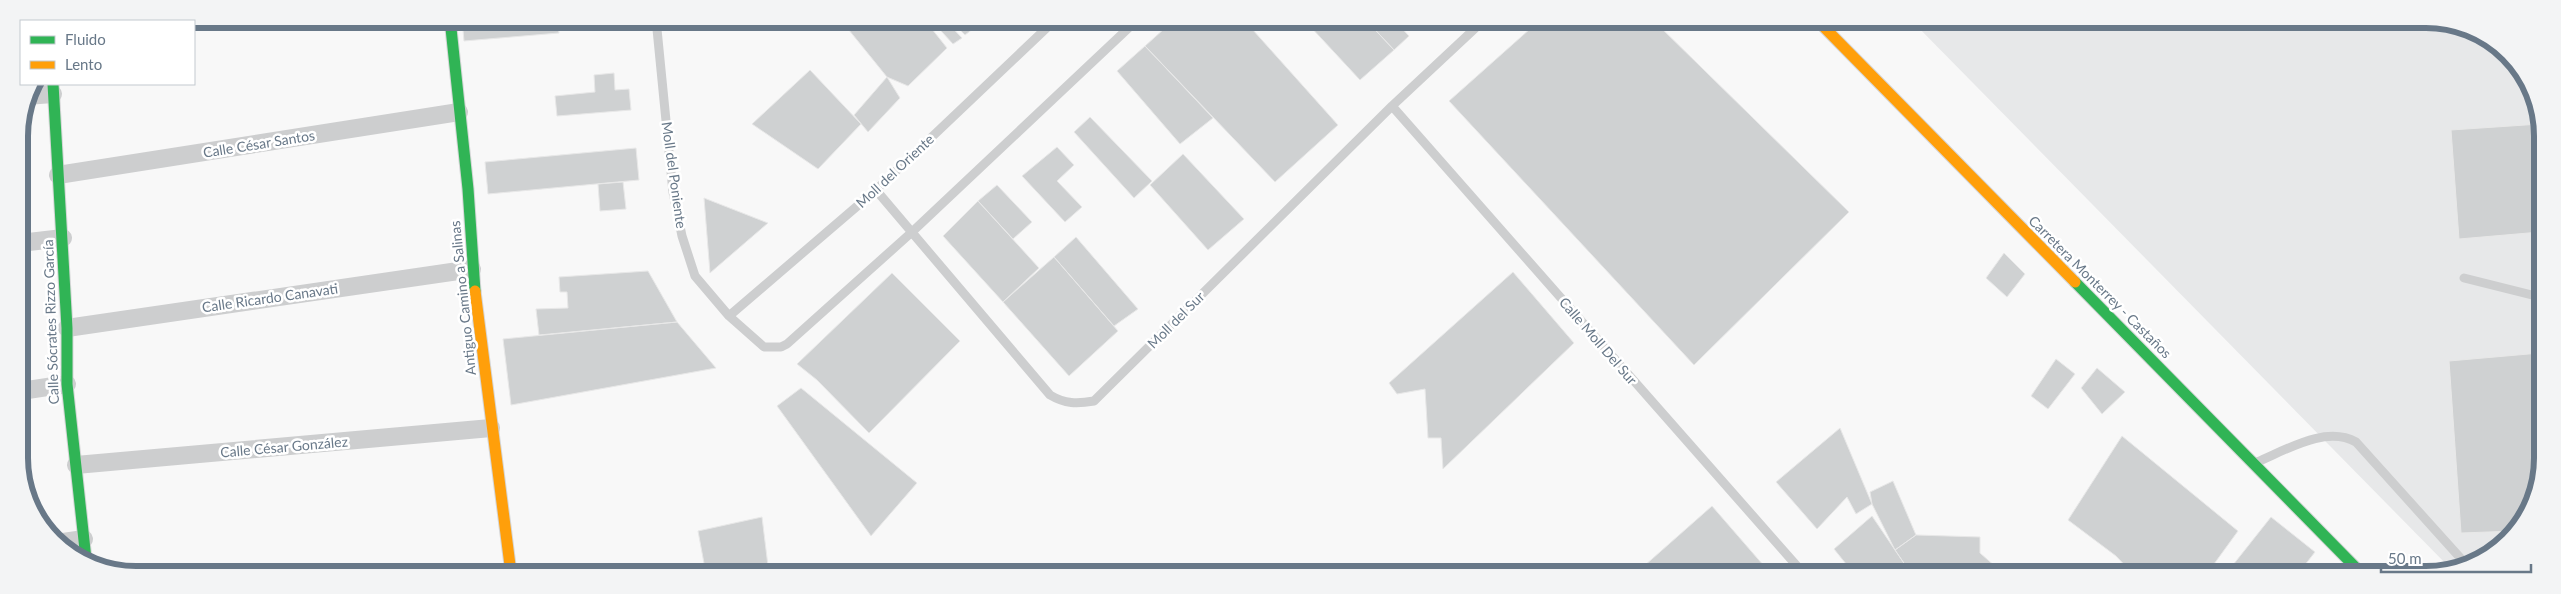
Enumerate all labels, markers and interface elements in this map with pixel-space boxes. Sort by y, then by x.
legend [20,20,195,85]
text: Fluido [65,30,106,48]
text: Lento [65,55,102,73]
street label: Moll del Poniente [659,120,690,229]
street label: Calle César Santos [202,126,316,161]
street label: Moll del Oriente [852,130,937,211]
street label: Carretera Monterrey - Castaños [2025,212,2175,362]
street label: Antiguo Camino a Salinas [446,220,479,376]
street label: Calle Sócrates Rizzo García [39,239,62,405]
street label: Calle Ricardo Canavati [201,280,339,315]
street label: Moll del Sur [1144,288,1208,352]
street label: Calle Moll Del Sur [1556,294,1641,388]
street label: Calle César González [219,432,349,461]
scale bar [2381,542,2531,574]
text: 50 m [2388,549,2422,567]

